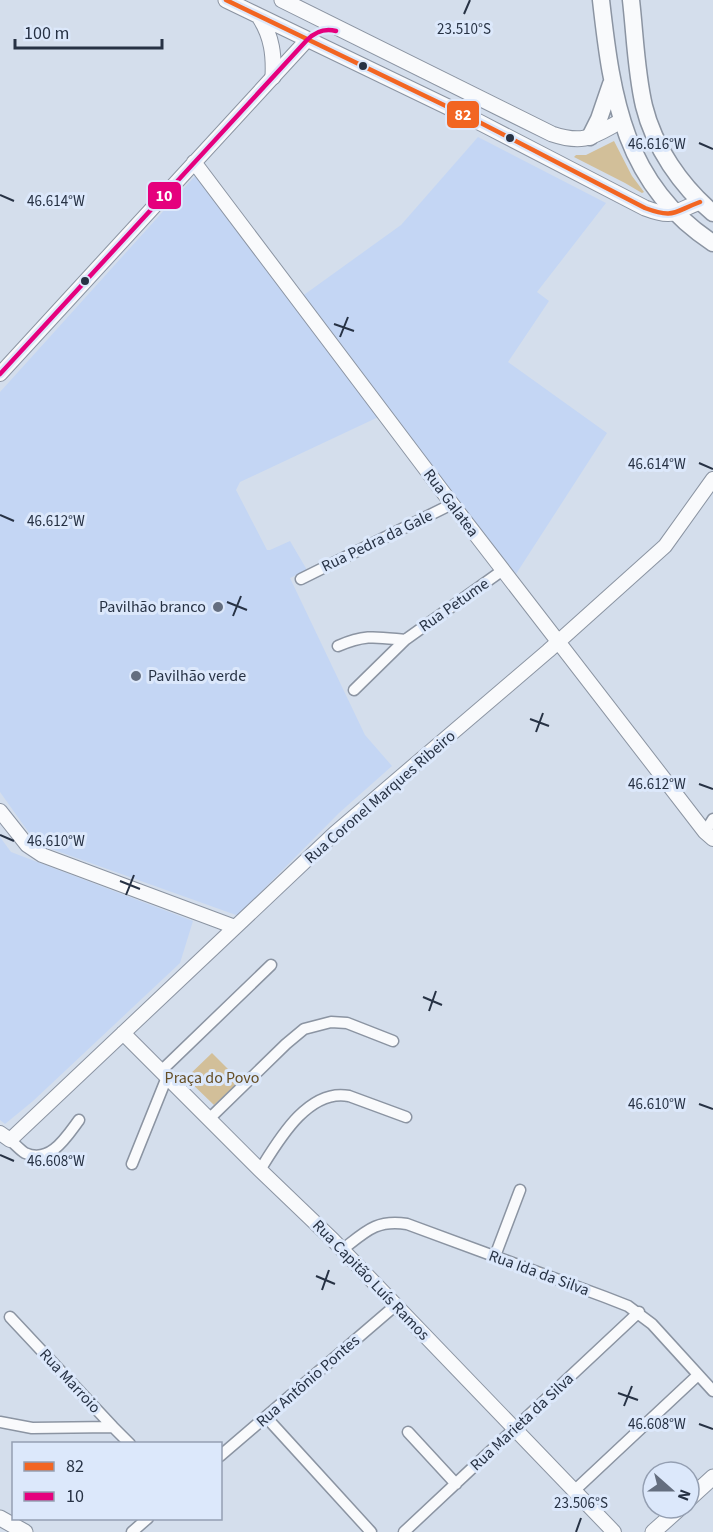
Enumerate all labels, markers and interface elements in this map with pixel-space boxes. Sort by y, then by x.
scale bar [15,12,162,50]
text: 23.510°S [437,19,491,40]
text: 100 m [24,21,69,46]
unlabelled marker [357,60,369,72]
line badge: 82 [446,100,480,129]
text: 82 [455,104,471,126]
unlabelled marker [504,132,516,144]
text: 46.616°W [628,134,686,155]
line badge: 10 [147,181,182,210]
text: 10 [156,185,172,207]
text: 46.614°W [27,191,85,212]
unlabelled marker [79,275,91,287]
text: 46.614°W [628,454,686,475]
street label: Rua Galatea [418,464,484,542]
street label: Rua Pedra da Gale [318,505,436,577]
text: 46.612°W [27,511,85,532]
street label: Rua Petume [415,573,493,637]
place label: Pavilhão branco [99,596,206,618]
marker: Pavilhão branco [211,600,225,614]
place label: Pavilhão verde [148,665,246,687]
marker: Pavilhão verde [129,669,143,683]
street label: Rua Coronel Marques Ribeiro [300,725,460,869]
text: 46.612°W [628,774,686,795]
text: 46.610°W [27,831,85,852]
park label: Praça do Povo [165,1067,259,1089]
text: 46.610°W [628,1094,686,1115]
text: 46.608°W [27,1151,85,1172]
street label: Rua Capitão Luís Ramos [308,1215,435,1345]
street label: Rua Ida da Silva [486,1245,592,1301]
street label: Rua Antônio Pontes [251,1330,365,1432]
street label: Rua Marroio [34,1344,106,1418]
street label: Rua Marieta da Silva [465,1368,579,1476]
text: 46.608°W [628,1414,686,1435]
legend [12,1442,222,1520]
text: 82 [66,1454,84,1479]
north arrow [641,1460,701,1520]
text: 10 [66,1484,84,1509]
text: N [672,1486,696,1504]
text: 23.506°S [554,1493,608,1514]

